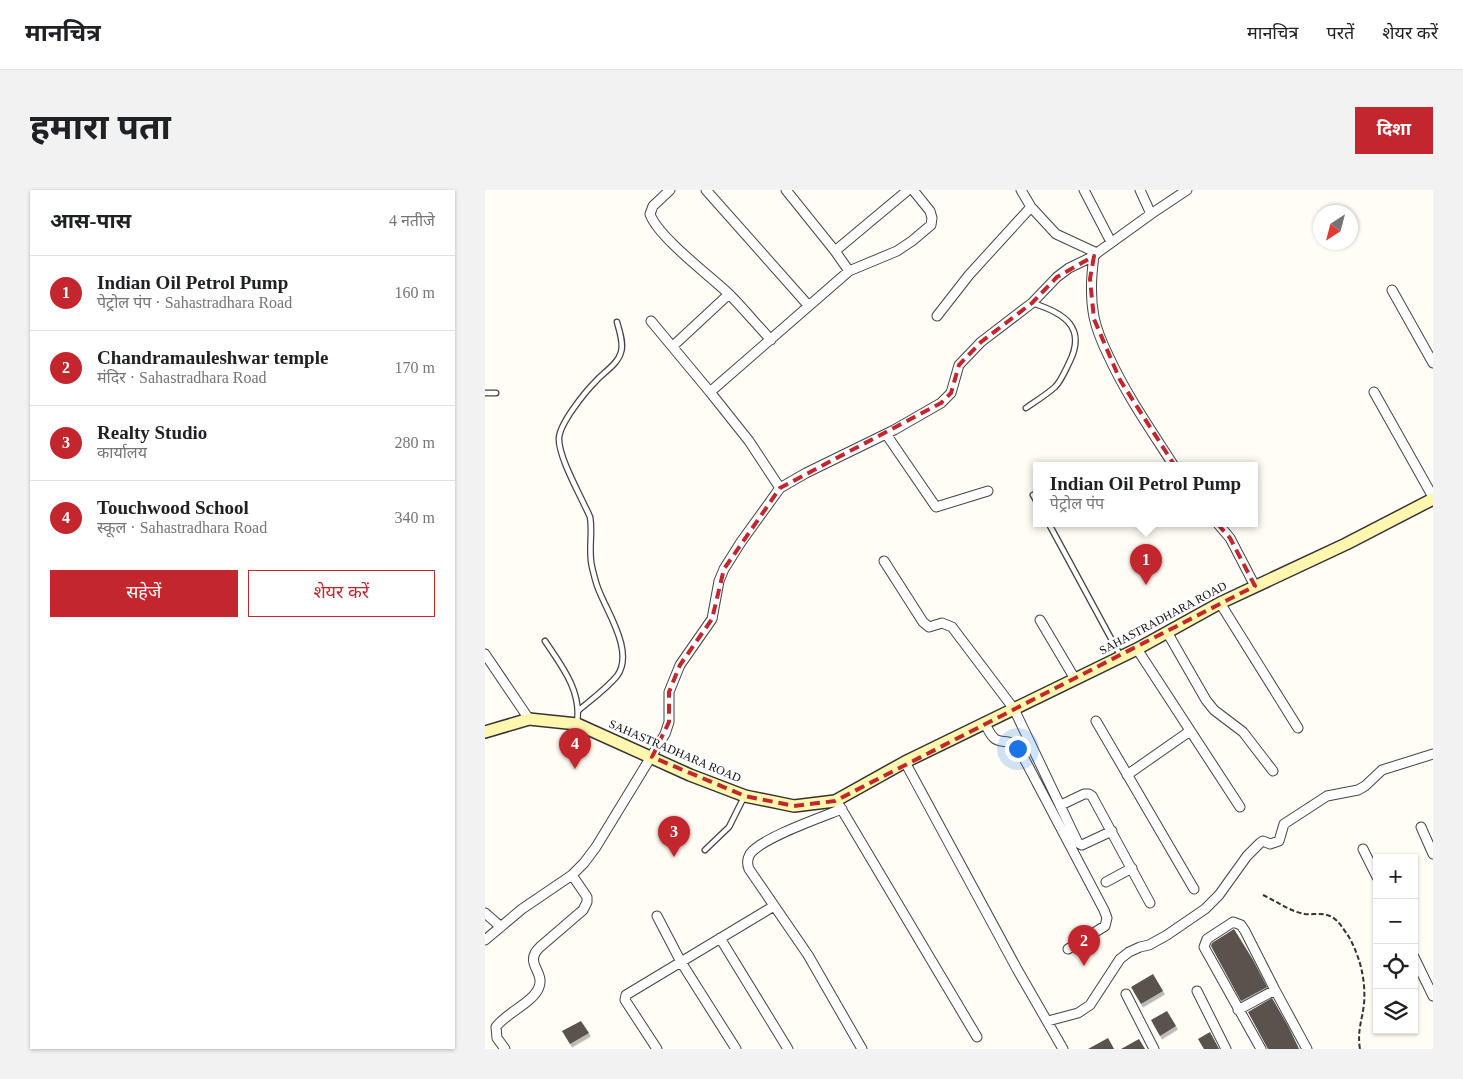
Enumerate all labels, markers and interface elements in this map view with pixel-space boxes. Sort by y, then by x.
text: मानचित्र [25,20,101,46]
text: मानचित्र [1247,23,1298,43]
text: परतें [1326,23,1354,43]
text: शेयर करें [1382,23,1438,43]
button: दिशा [1355,107,1433,154]
text: हमारा पता [30,108,171,147]
north arrow [1313,205,1358,250]
text: आस-पास [50,209,131,233]
text: 4 नतीजे [389,212,435,229]
text: Indian Oil Petrol Pump [97,272,288,293]
text: 1 [62,284,70,301]
text: 160 m [395,284,435,301]
text: पेट्रोल पंप · Sahastradhara Road [97,294,292,311]
text: Chandramauleshwar temple [97,347,328,368]
text: 2 [62,359,70,376]
text: 170 m [395,359,435,376]
text: मंदिर · Sahastradhara Road [97,369,267,386]
text: Realty Studio [97,422,207,443]
text: 3 [62,434,70,451]
text: 280 m [395,434,435,451]
text: कार्यालय [97,444,147,461]
popup [1033,462,1258,527]
text: Indian Oil Petrol Pump [1050,473,1241,494]
text: पेट्रोल पंप [1050,495,1104,512]
text: Touchwood School [97,497,249,518]
text: 4 [62,509,70,526]
text: 340 m [395,509,435,526]
text: स्कूल · Sahastradhara Road [97,519,267,536]
pin: 1 [1130,544,1162,585]
button: सहेजें [50,570,238,617]
button: शेयर करें [248,570,435,617]
street label: SAHASTRADHARA ROAD [1097,578,1229,658]
street label: SAHASTRADHARA ROAD [607,717,744,785]
pin: 4 [559,728,591,769]
your location [1005,736,1031,762]
pin: 3 [658,816,690,857]
map controls [1373,854,1418,1034]
button: + [1373,854,1418,899]
button: − [1373,899,1418,944]
pin: 2 [1068,925,1100,966]
button: locate [1373,944,1418,989]
button: layers [1373,989,1418,1034]

